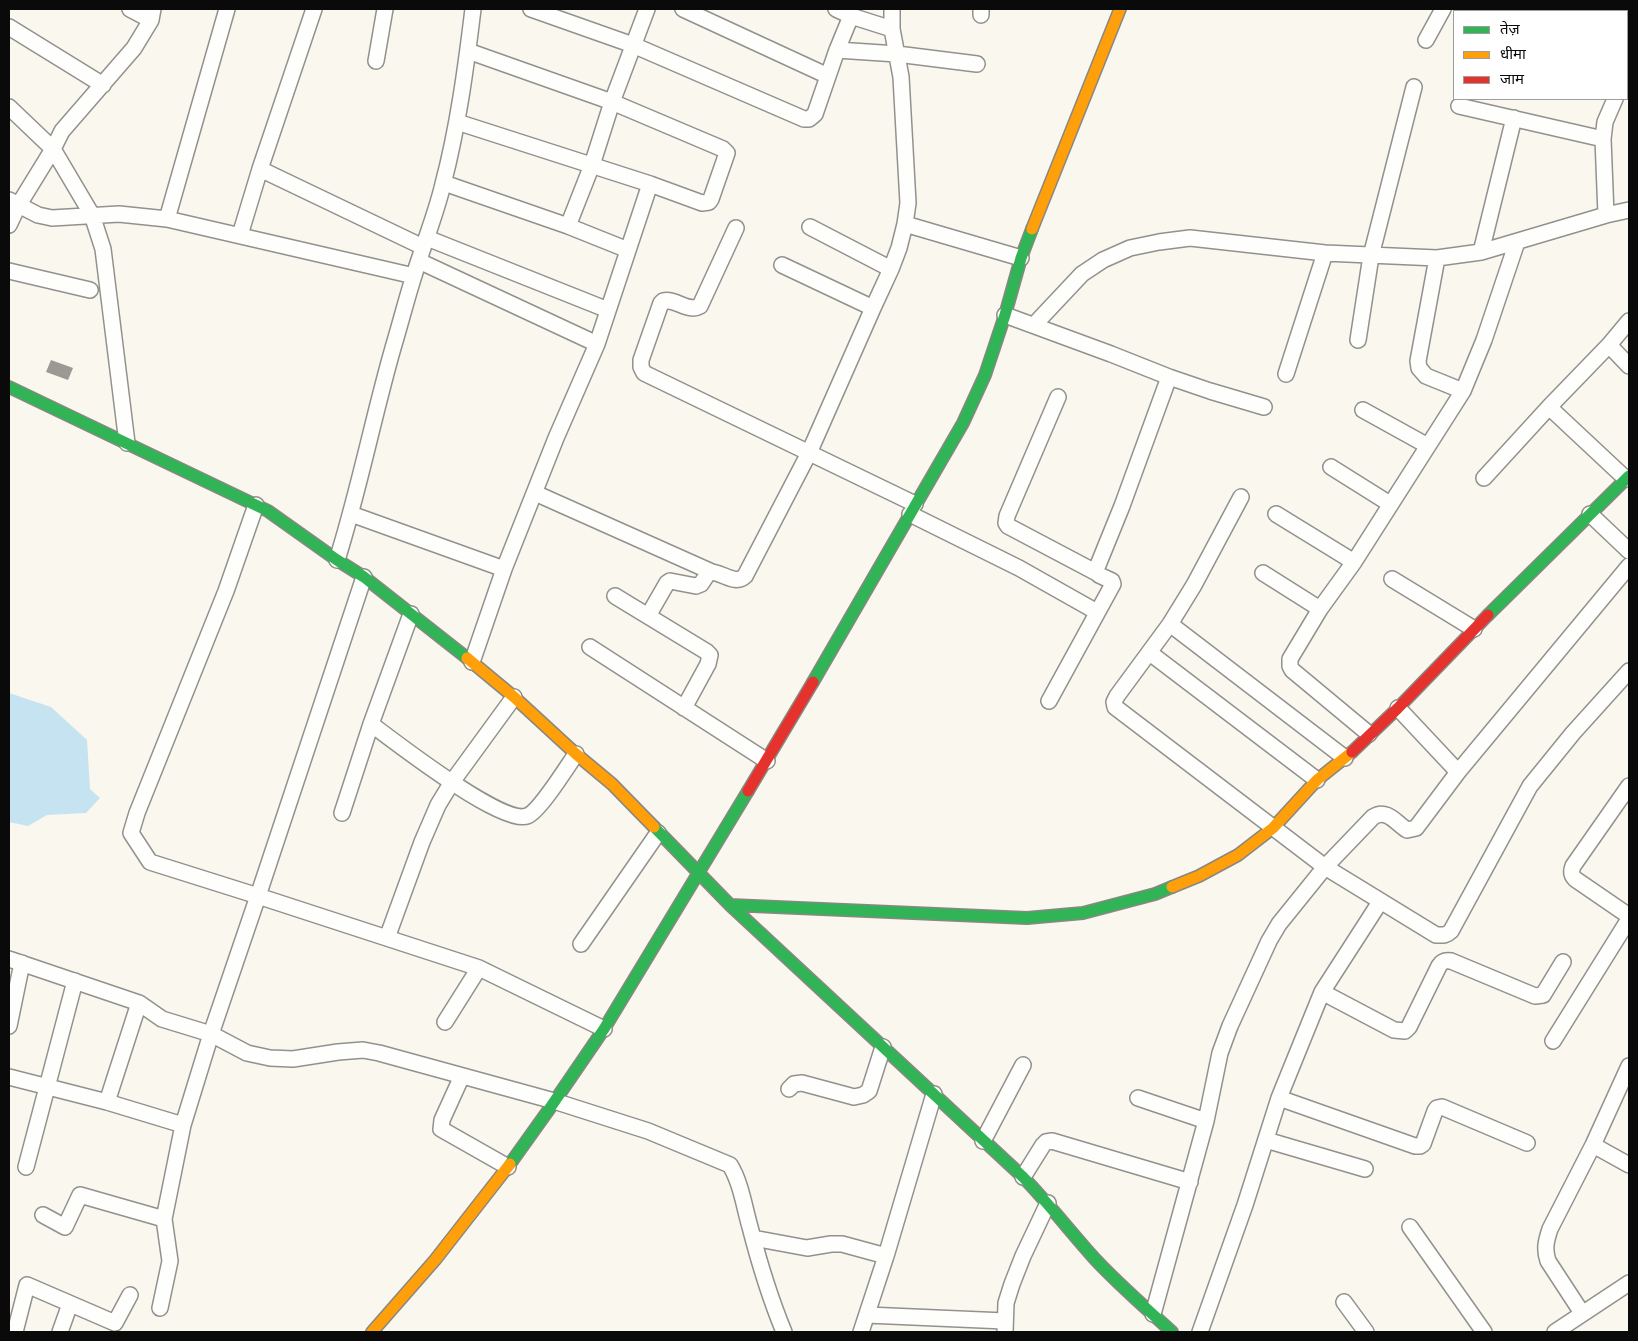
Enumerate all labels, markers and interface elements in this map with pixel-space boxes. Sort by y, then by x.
legend [1453,10,1628,100]
text: तेज़ [1500,19,1520,38]
text: धीमा [1500,44,1526,63]
text: जाम [1500,69,1524,88]

